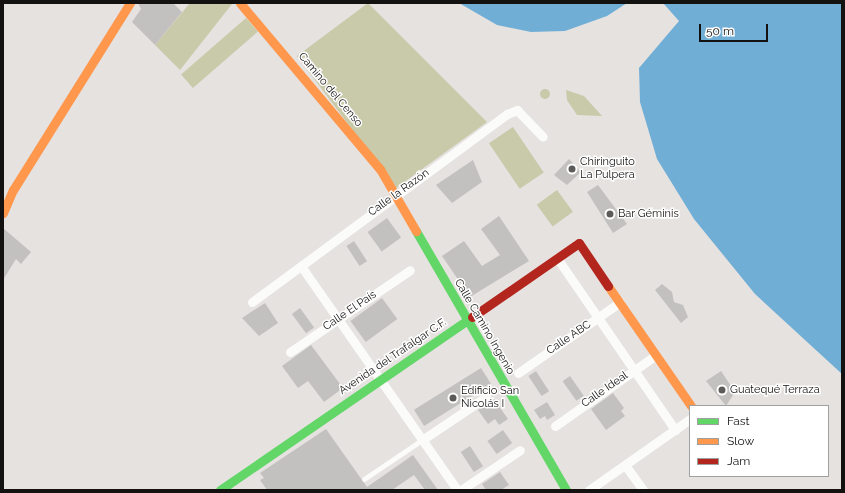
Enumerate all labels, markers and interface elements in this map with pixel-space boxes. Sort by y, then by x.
scale bar [701,16,770,42]
text: 50 m [706,24,734,38]
street label: Camino del Censo [295,50,365,130]
place label: Chiringuito La Pulpera [580,156,635,182]
marker: Chiringuito La Pulpera [567,164,577,174]
street label: Calle la Razón [366,167,432,219]
place label: Bar Géminis [618,207,679,221]
marker: Bar Géminis [605,209,615,219]
street label: Calle Camino Ingenio [451,277,517,377]
street label: Calle El País [321,288,379,334]
street label: Avenida del Trafalgar C.F. [336,316,450,398]
street label: Calle ABC [544,318,594,358]
street label: Calle Ideal [579,369,631,411]
place label: Guatequé Terraza [730,383,820,397]
place label: Edificio San Nicolás I [461,385,519,411]
marker: Guatequé Terraza [717,385,727,395]
marker: Edificio San Nicolás I [448,393,458,403]
legend [689,405,829,477]
text: Fast [727,414,750,428]
text: Slow [727,434,754,448]
text: Jam [727,454,750,468]

